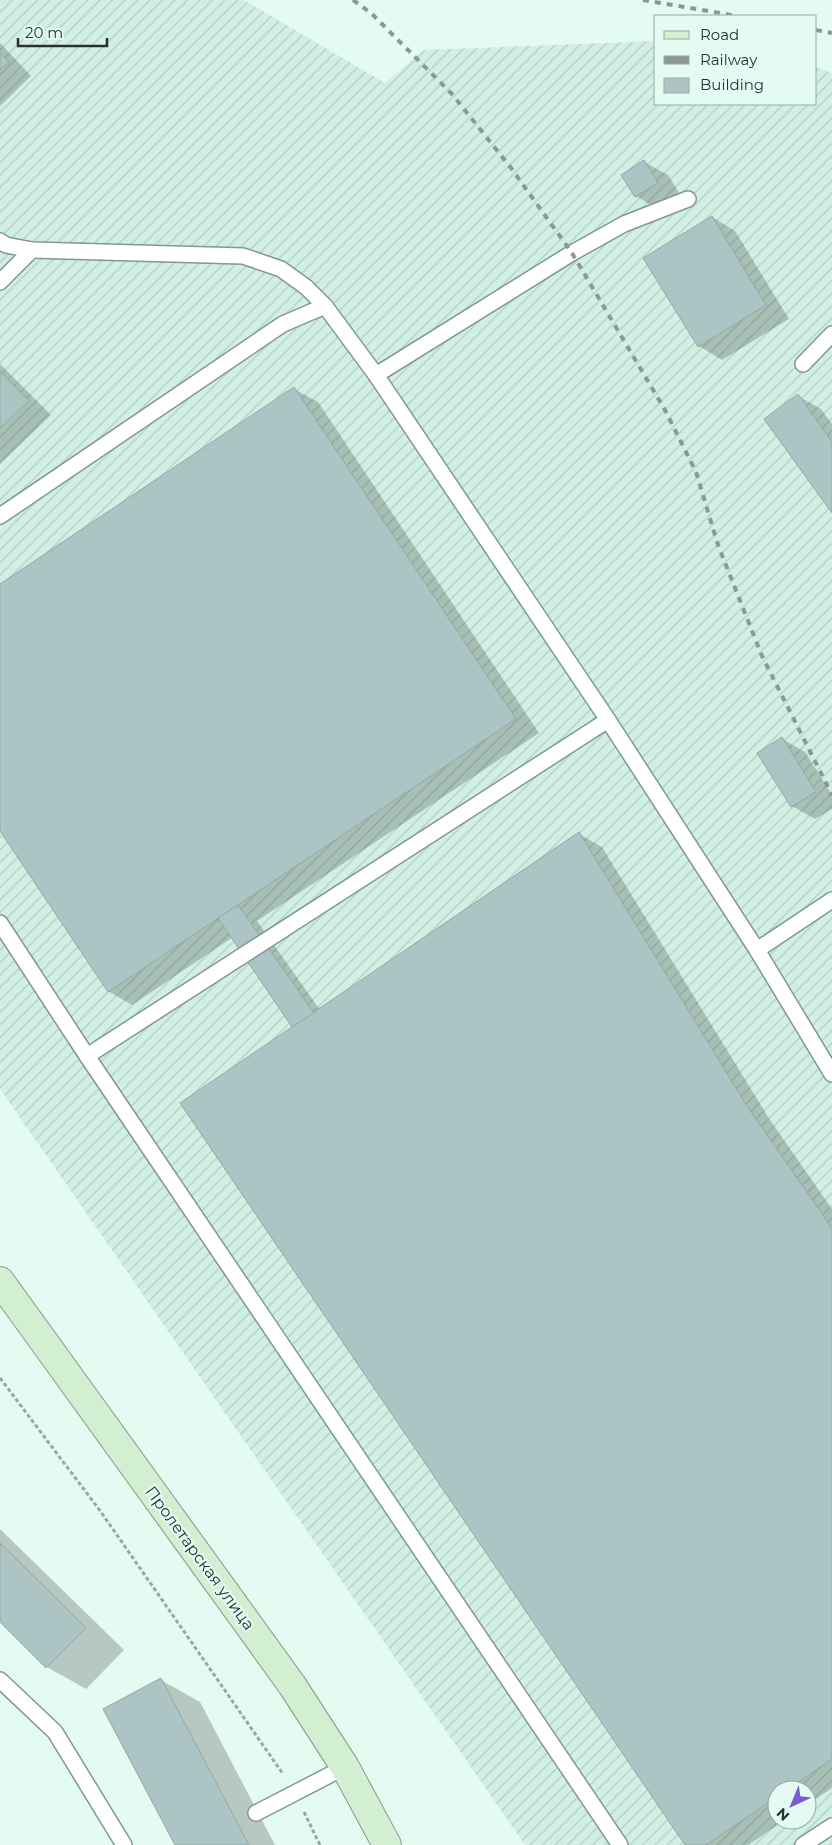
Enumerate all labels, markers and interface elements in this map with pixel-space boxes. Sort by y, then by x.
scale bar [18,15,106,47]
legend [654,15,817,105]
text: 20 m [25,23,63,42]
text: Road [700,25,739,44]
text: Railway [700,50,758,69]
text: Building [700,75,764,94]
street label: Пролетарская улица [141,1482,259,1634]
north arrow [767,1780,817,1830]
text: N [773,1804,793,1825]

